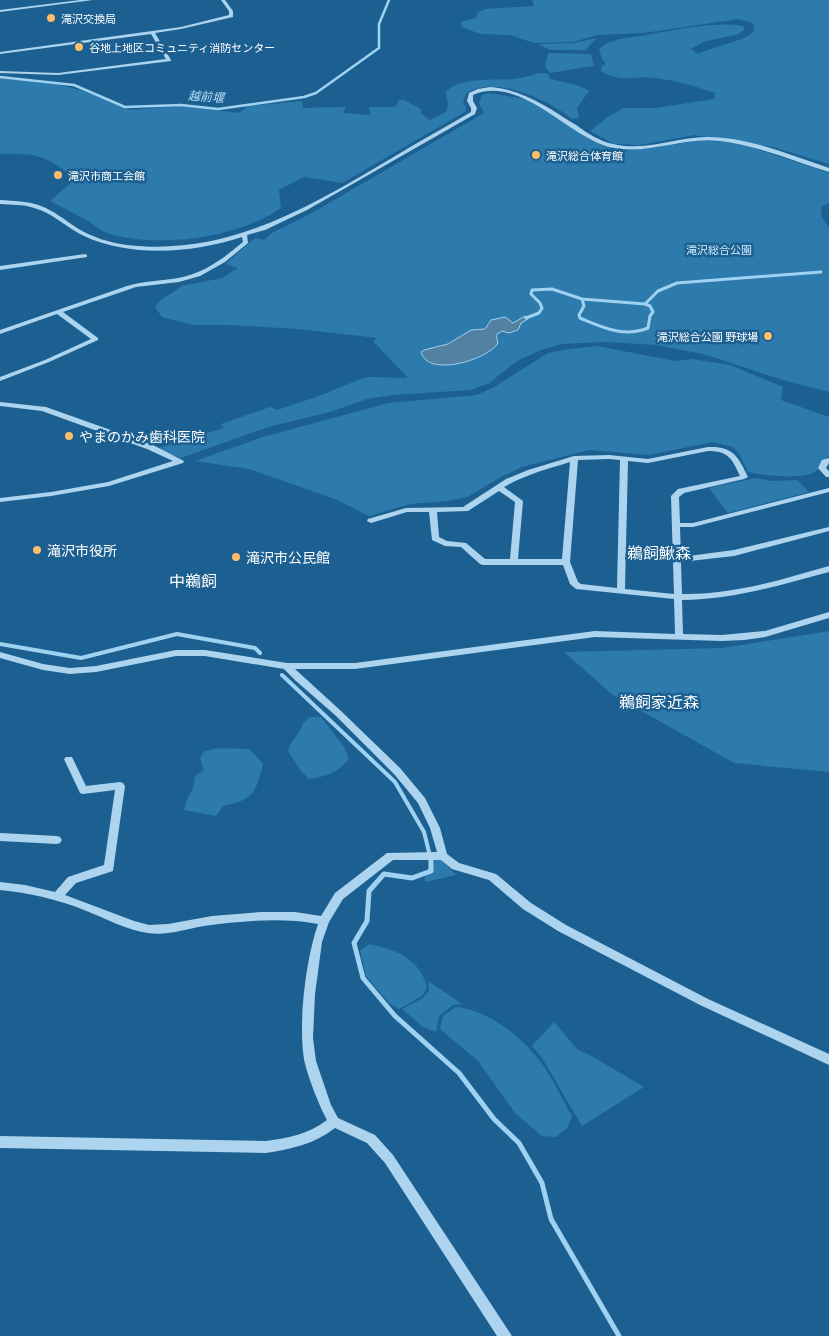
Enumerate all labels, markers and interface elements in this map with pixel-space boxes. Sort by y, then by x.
marker: 滝沢交換局 [45,12,57,24]
place label: 滝沢交換局 [61,12,116,25]
marker: 谷地上地区コミュニティ消防センター [73,41,85,53]
place label: 谷地上地区コミュニティ消防センター [89,41,275,54]
water label: 越前堰 [188,88,226,104]
marker: 滝沢総合体育館 [530,149,542,161]
place label: 滝沢総合体育館 [546,149,623,162]
marker: 滝沢市商工会館 [52,169,64,181]
place label: 滝沢市商工会館 [68,169,145,182]
park label: 滝沢総合公園 [686,243,752,256]
place label: 滝沢総合公園 野球場 [657,330,758,343]
marker: 滝沢総合公園 野球場 [762,330,774,342]
place label: やまのかみ歯科医院 [79,428,205,445]
marker: やまのかみ歯科医院 [63,430,75,442]
place label: 滝沢市役所 [47,542,117,559]
district label: 鵜飼鰍森 [627,543,691,562]
marker: 滝沢市役所 [31,544,43,556]
place label: 滝沢市公民館 [246,549,330,566]
marker: 滝沢市公民館 [230,551,242,563]
district label: 中鵜飼 [169,571,217,590]
district label: 鵜飼家近森 [619,692,699,711]

